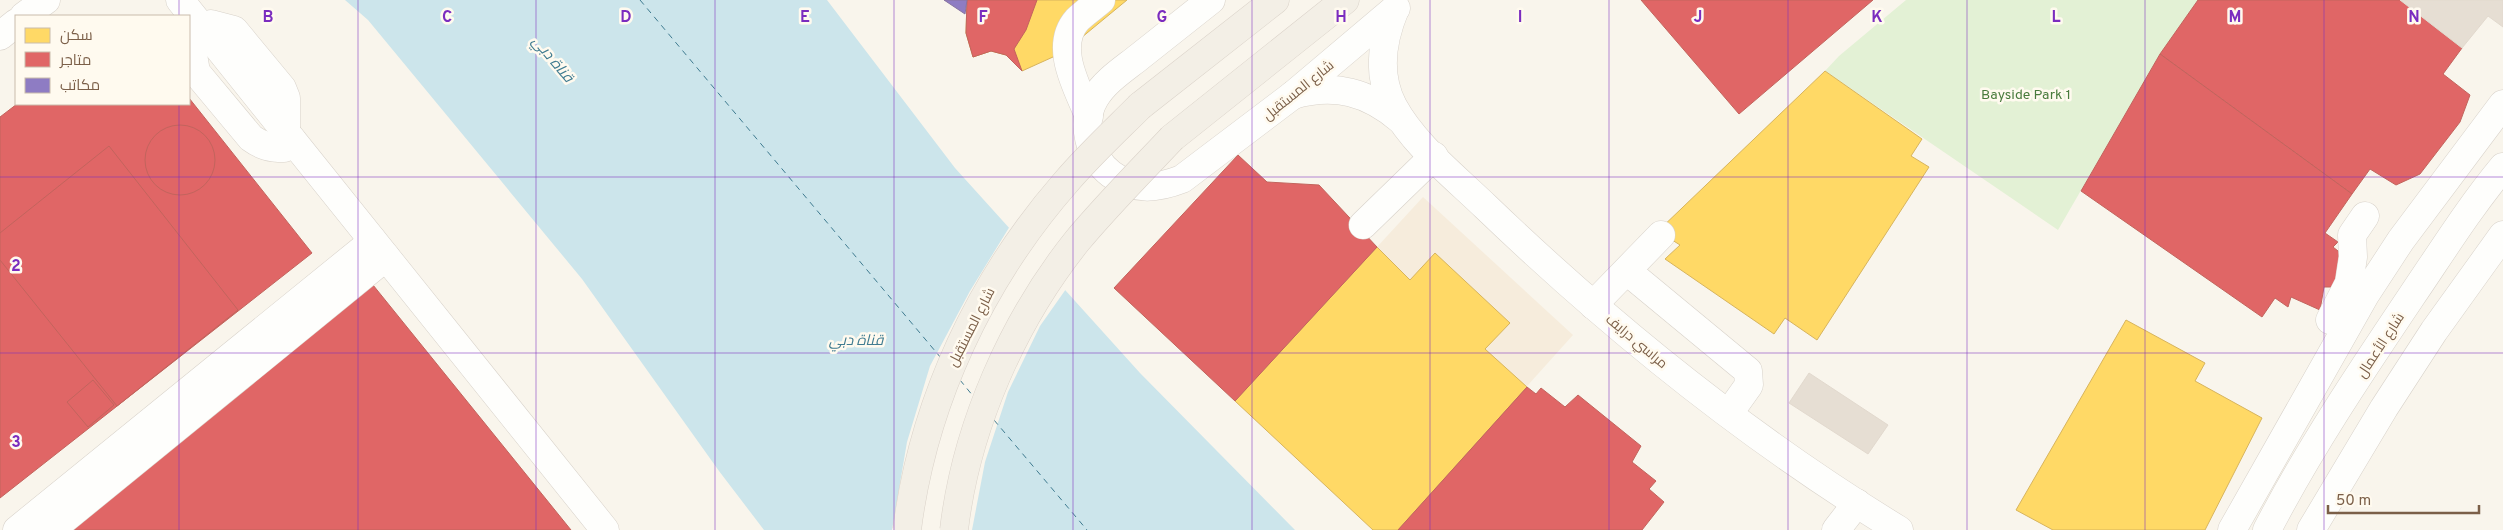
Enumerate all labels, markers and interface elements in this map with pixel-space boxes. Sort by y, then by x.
text: B [262,8,274,28]
text: C [442,8,452,28]
text: D [620,8,632,28]
text: E [800,8,810,28]
text: F [978,8,988,28]
text: G [1157,8,1167,28]
text: H [1335,8,1347,28]
text: I [1518,8,1522,28]
text: J [1694,8,1702,28]
text: K [1871,8,1883,28]
text: L [2051,8,2061,28]
text: M [2229,8,2241,28]
text: N [2408,8,2420,28]
legend [15,15,190,105]
text: سكن [60,27,93,46]
water label: قناة دبي [526,33,577,88]
text: متاجر [59,52,91,71]
street label: شارع المستقبل [1260,57,1338,125]
text: مكاتب [60,77,100,96]
park label: Bayside Park 1 [1981,87,2071,104]
text: 2 [11,257,21,277]
street label: شارع المستقبل [945,285,1000,370]
street label: شارع الأعمال [2354,310,2409,382]
street label: مراسي درايف [1601,311,1670,374]
water label: قناة دبي [829,332,884,352]
text: 3 [11,433,21,453]
scale bar [2328,482,2479,514]
text: 50 m [2336,492,2371,511]

